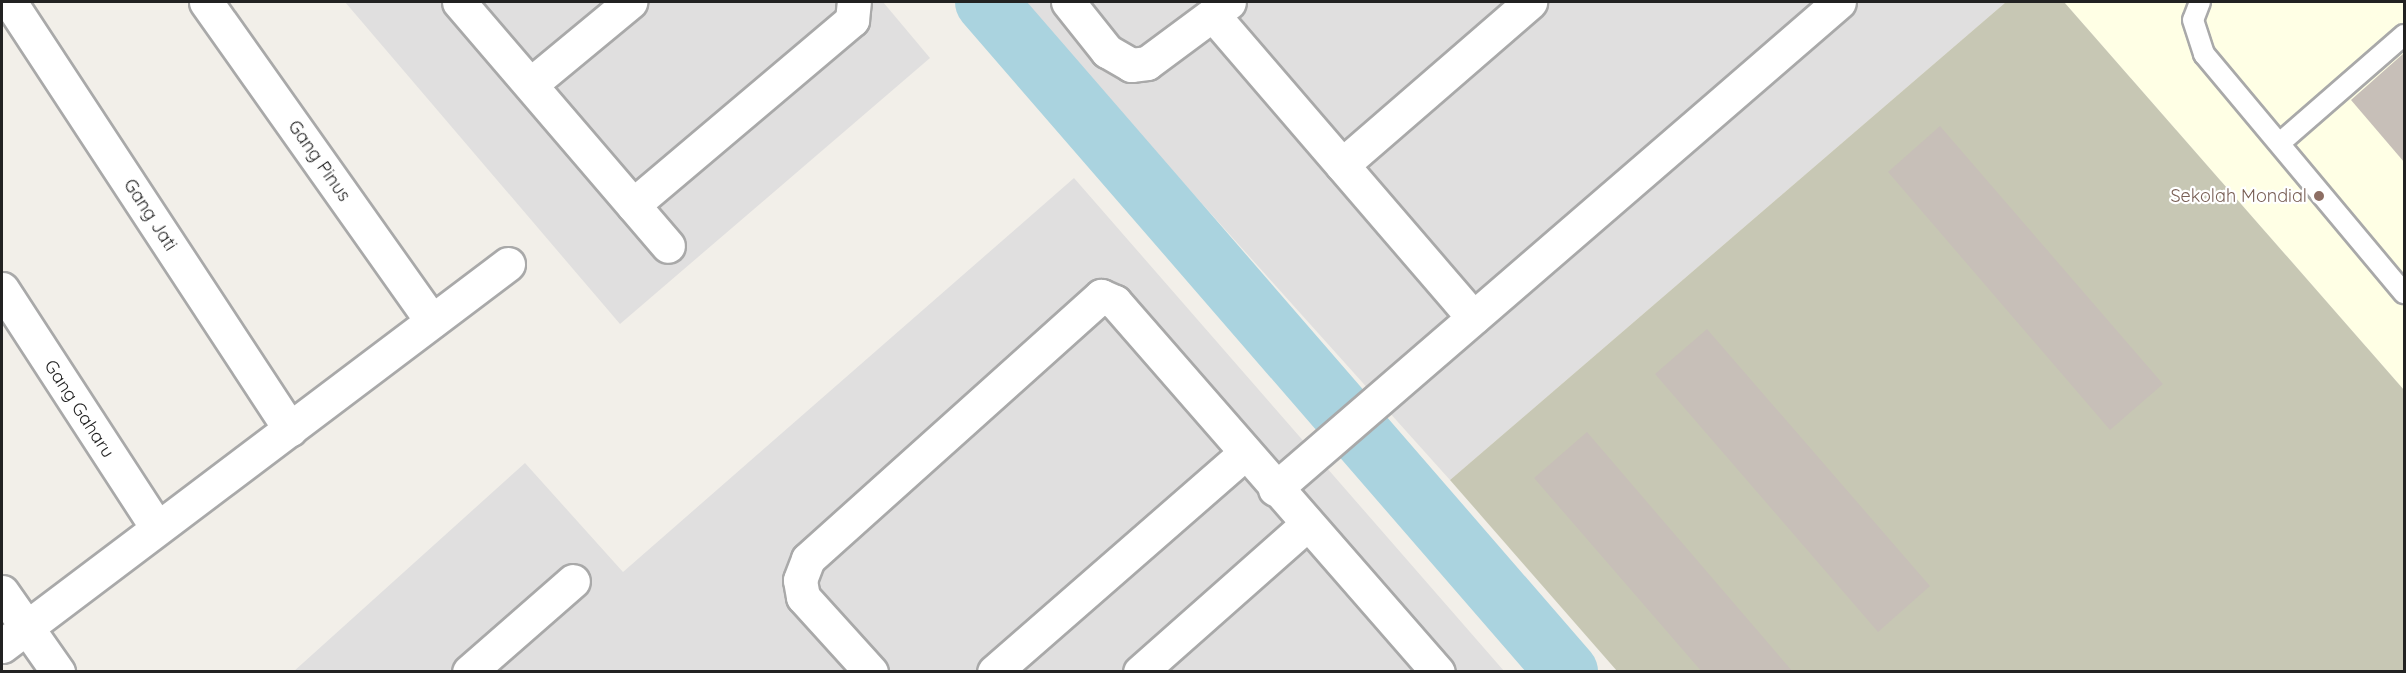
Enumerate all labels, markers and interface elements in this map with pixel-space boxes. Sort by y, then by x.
street label: Gang Pinus [283,116,355,206]
street label: Gang Jati [119,175,181,255]
place label: Sekolah Mondial [2170,185,2307,207]
marker: Sekolah Mondial [2312,189,2326,203]
street label: Gang Gaharu [39,356,119,462]

